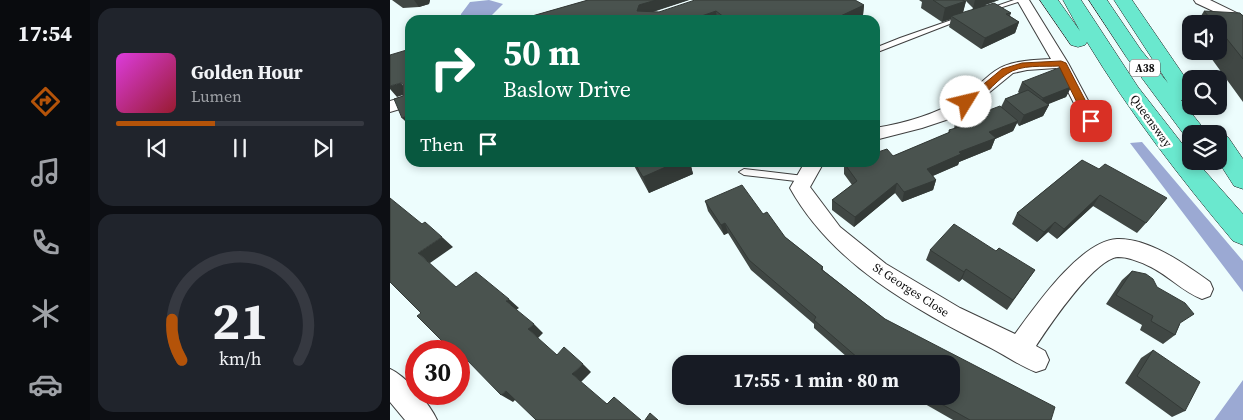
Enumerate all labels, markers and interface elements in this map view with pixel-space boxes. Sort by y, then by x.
map controls [1182,15,1227,170]
button: sound [1182,15,1227,60]
text: 17:54 [18,18,72,48]
text: 50 m [503,29,580,77]
icon: right [420,35,485,100]
text: Golden Hour [191,59,303,85]
road number: A38 [1130,59,1160,76]
button: search [1182,70,1227,115]
text: Baslow Drive [503,74,631,104]
position arrow [939,75,991,127]
icon: directions [28,84,63,119]
text: Lumen [191,85,242,107]
street label: Queensway [1127,92,1176,151]
pin [1070,100,1112,142]
icon: arrive [1077,107,1105,135]
button: layers [1182,125,1227,170]
icon: arrive [474,130,502,158]
text: Then [420,131,464,157]
icon: previous [143,134,171,162]
icon: pause [226,134,254,162]
icon: next [309,134,337,162]
icon: music [28,155,63,190]
icon: phone [28,225,63,260]
street label: St Georges Close [870,259,952,321]
text: 21 [212,285,268,356]
icon: climate [28,296,63,331]
speed limit sign: 30 [405,340,470,405]
text: km/h [219,346,262,371]
icon: car [28,367,63,402]
text: 17:55 · 1 min · 80 m [733,367,899,393]

